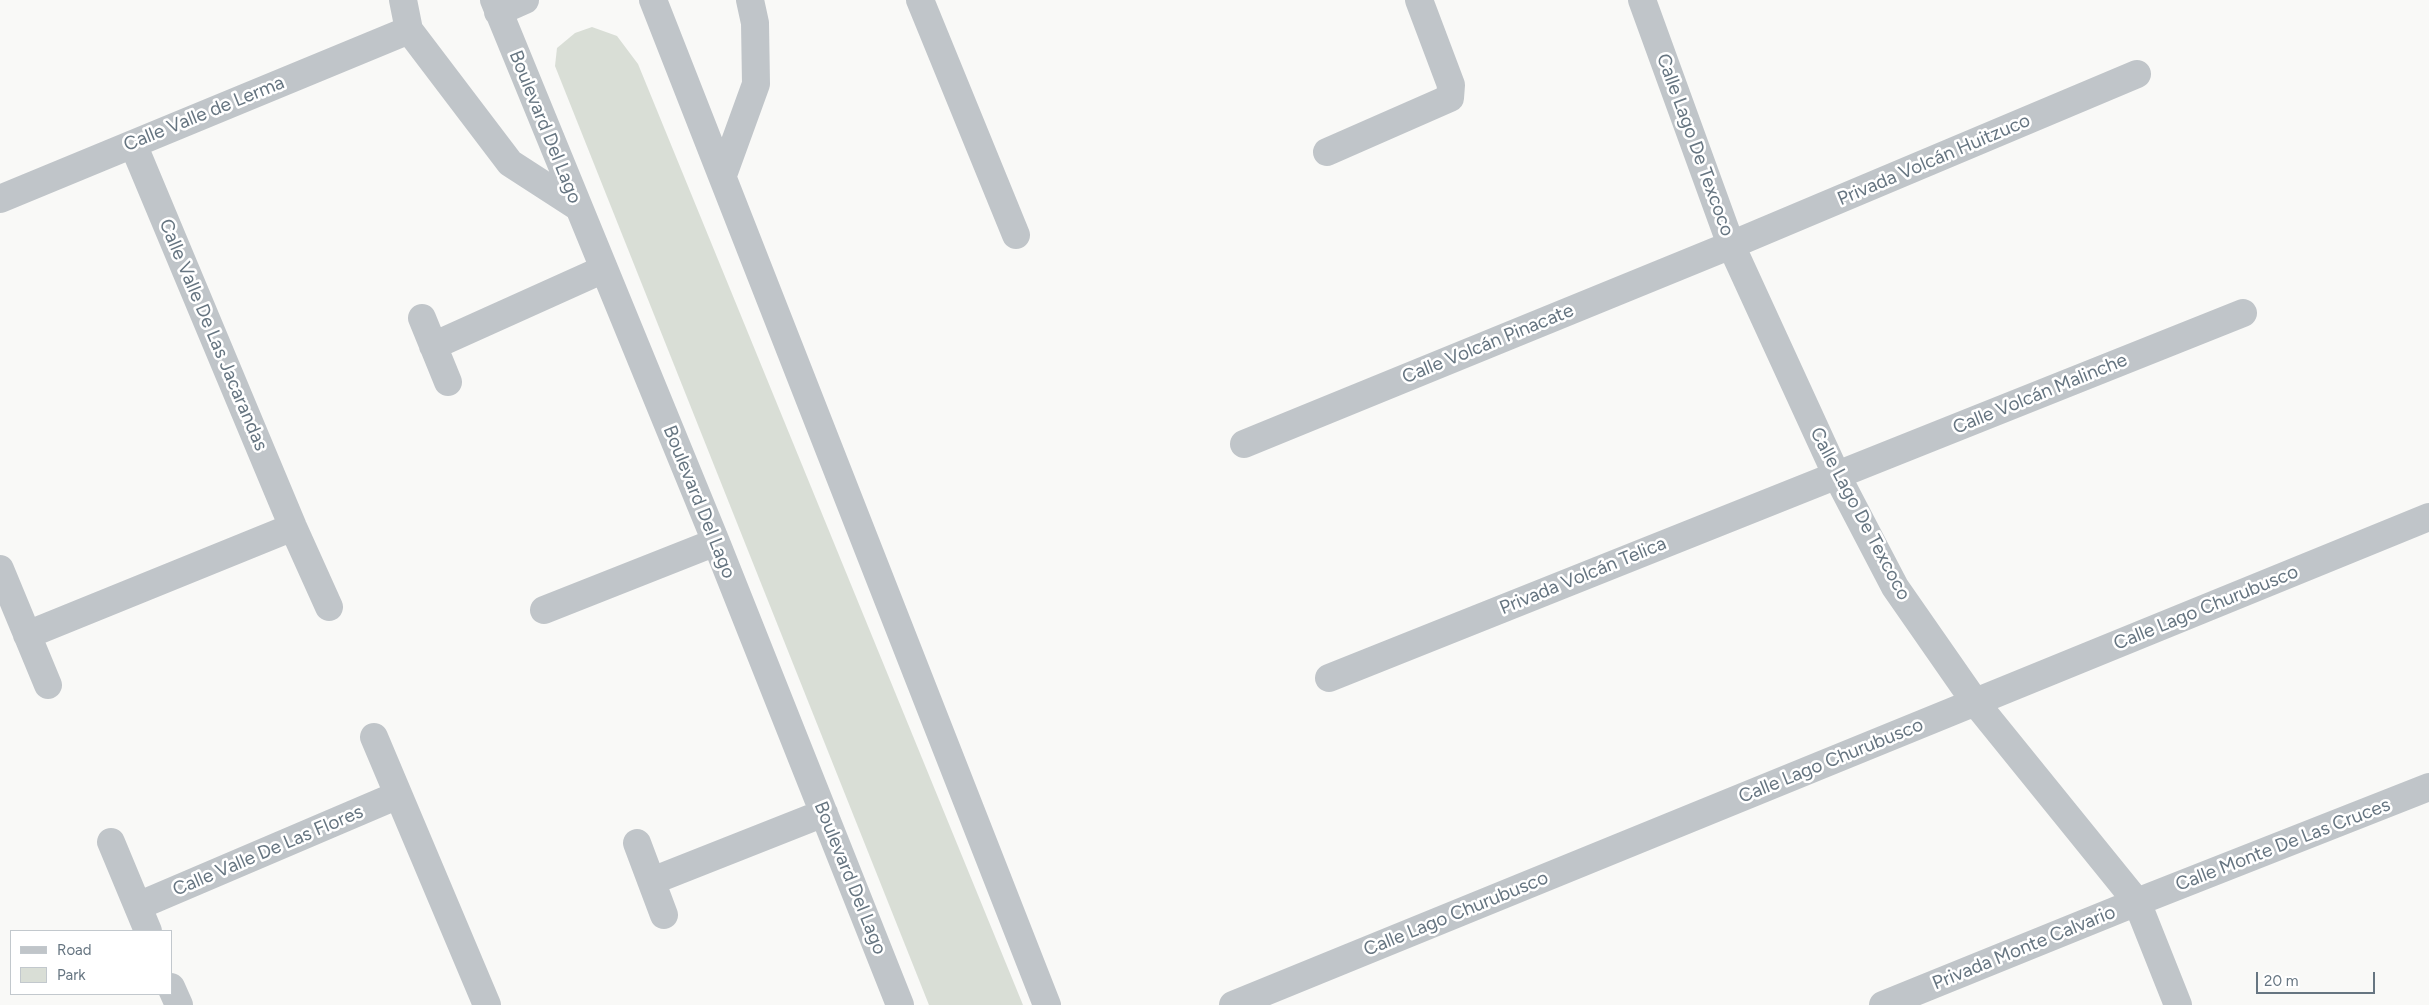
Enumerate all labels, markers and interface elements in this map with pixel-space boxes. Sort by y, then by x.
street label: Boulevard Del Lago [504,47,586,207]
street label: Calle Lago De Texcoco [1651,51,1739,239]
street label: Calle Valle de Lerma [120,71,288,157]
street label: Privada Volcán Huitzuco [1834,109,2034,211]
street label: Calle Valle De Las Jacarandas [154,216,272,454]
street label: Calle Volcán Pinacate [1399,299,1577,389]
street label: Calle Volcán Malinche [1950,349,2130,439]
street label: Boulevard Del Lago [658,422,740,582]
street label: Calle Lago De Texcoco [1805,424,1915,604]
street label: Privada Volcán Telica [1496,532,1670,620]
street label: Calle Lago Churubusco [2110,561,2302,655]
street label: Calle Lago Churubusco [1735,714,1927,808]
street label: Calle Monte De Las Cruces [2172,793,2394,897]
street label: Boulevard Del Lago [809,798,891,958]
street label: Calle Valle De Las Flores [169,801,367,901]
street label: Calle Lago Churubusco [1360,867,1552,961]
street label: Privada Monte Calvario [1929,901,2119,995]
legend [10,930,172,995]
text: Road [57,941,92,959]
scale bar [2259,962,2378,994]
text: Park [57,966,86,984]
text: 20 m [2264,972,2298,990]

